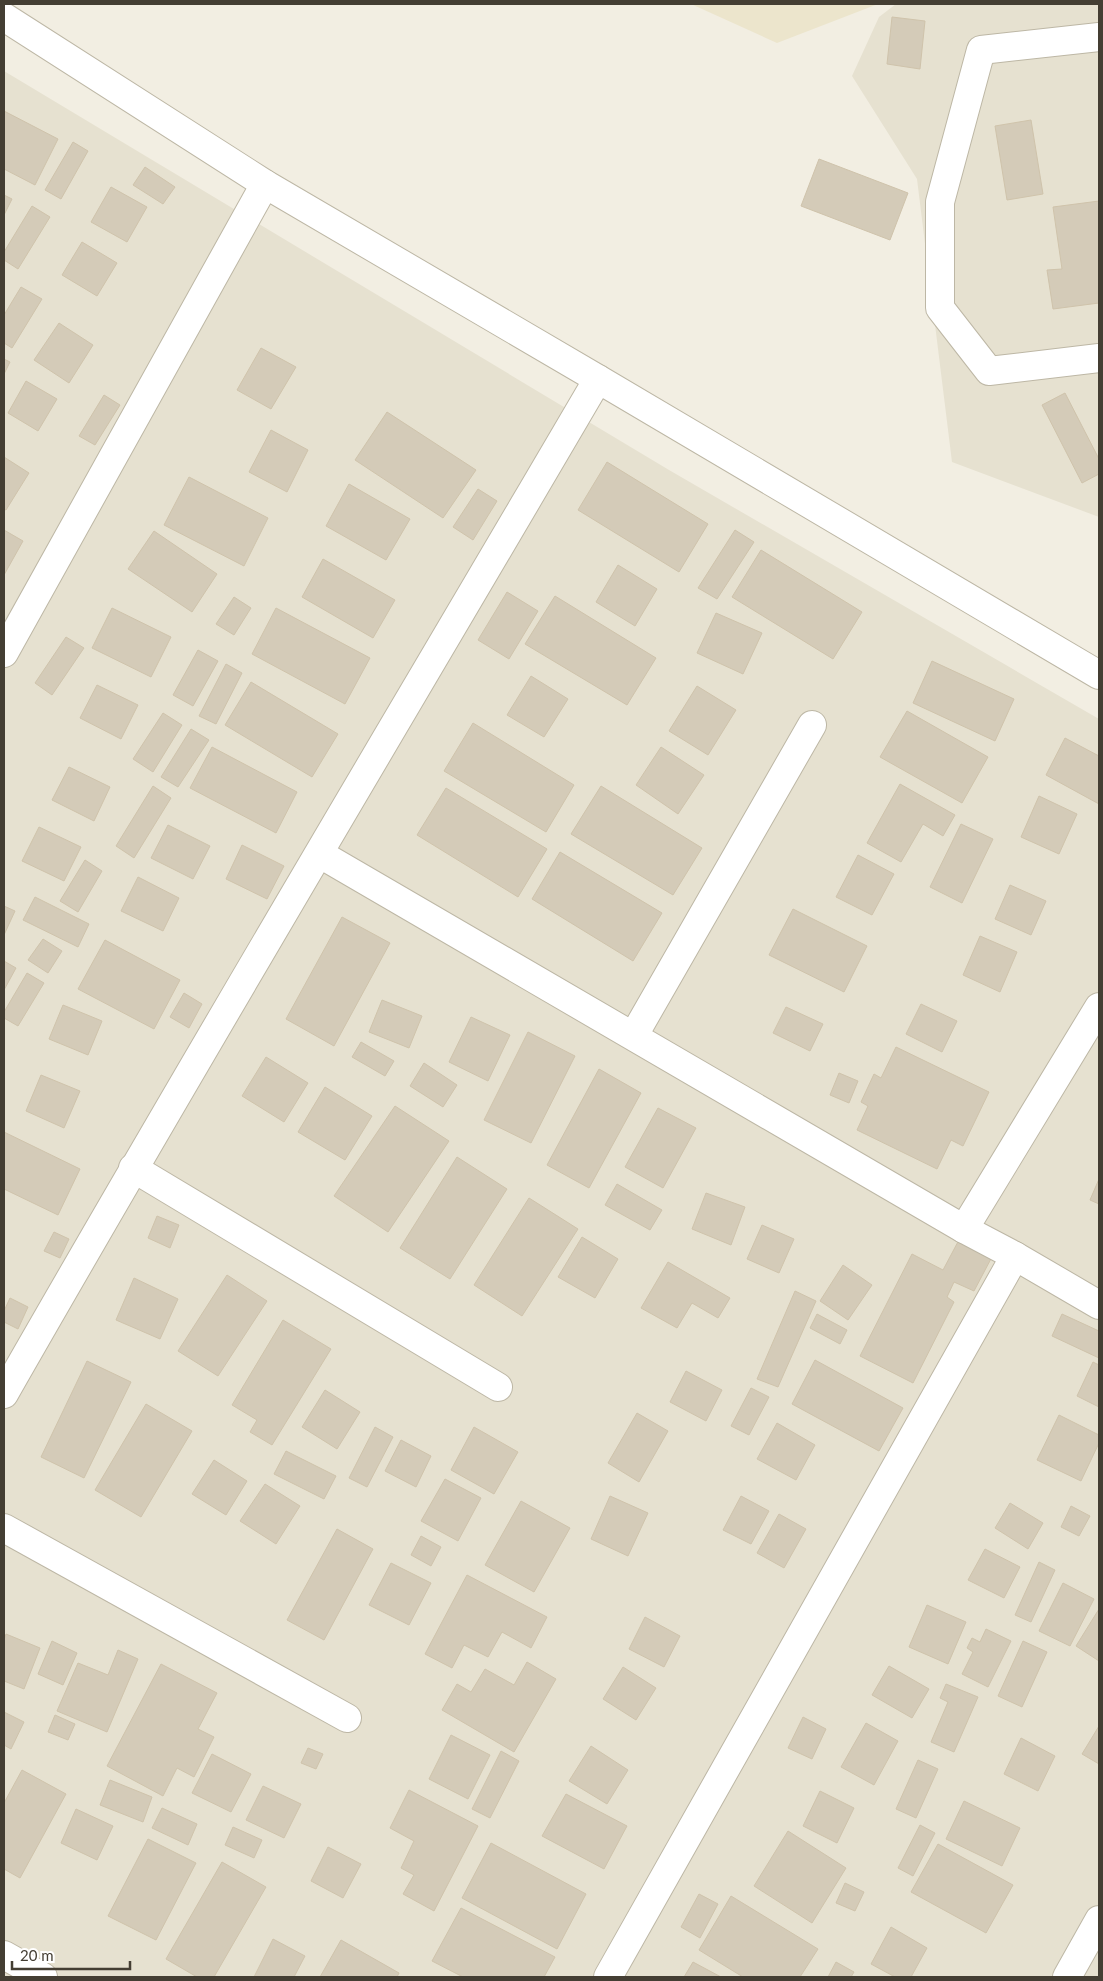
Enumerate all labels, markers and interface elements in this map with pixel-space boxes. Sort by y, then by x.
scale bar [12,1938,130,1970]
text: 20 m [20,1946,54,1964]

